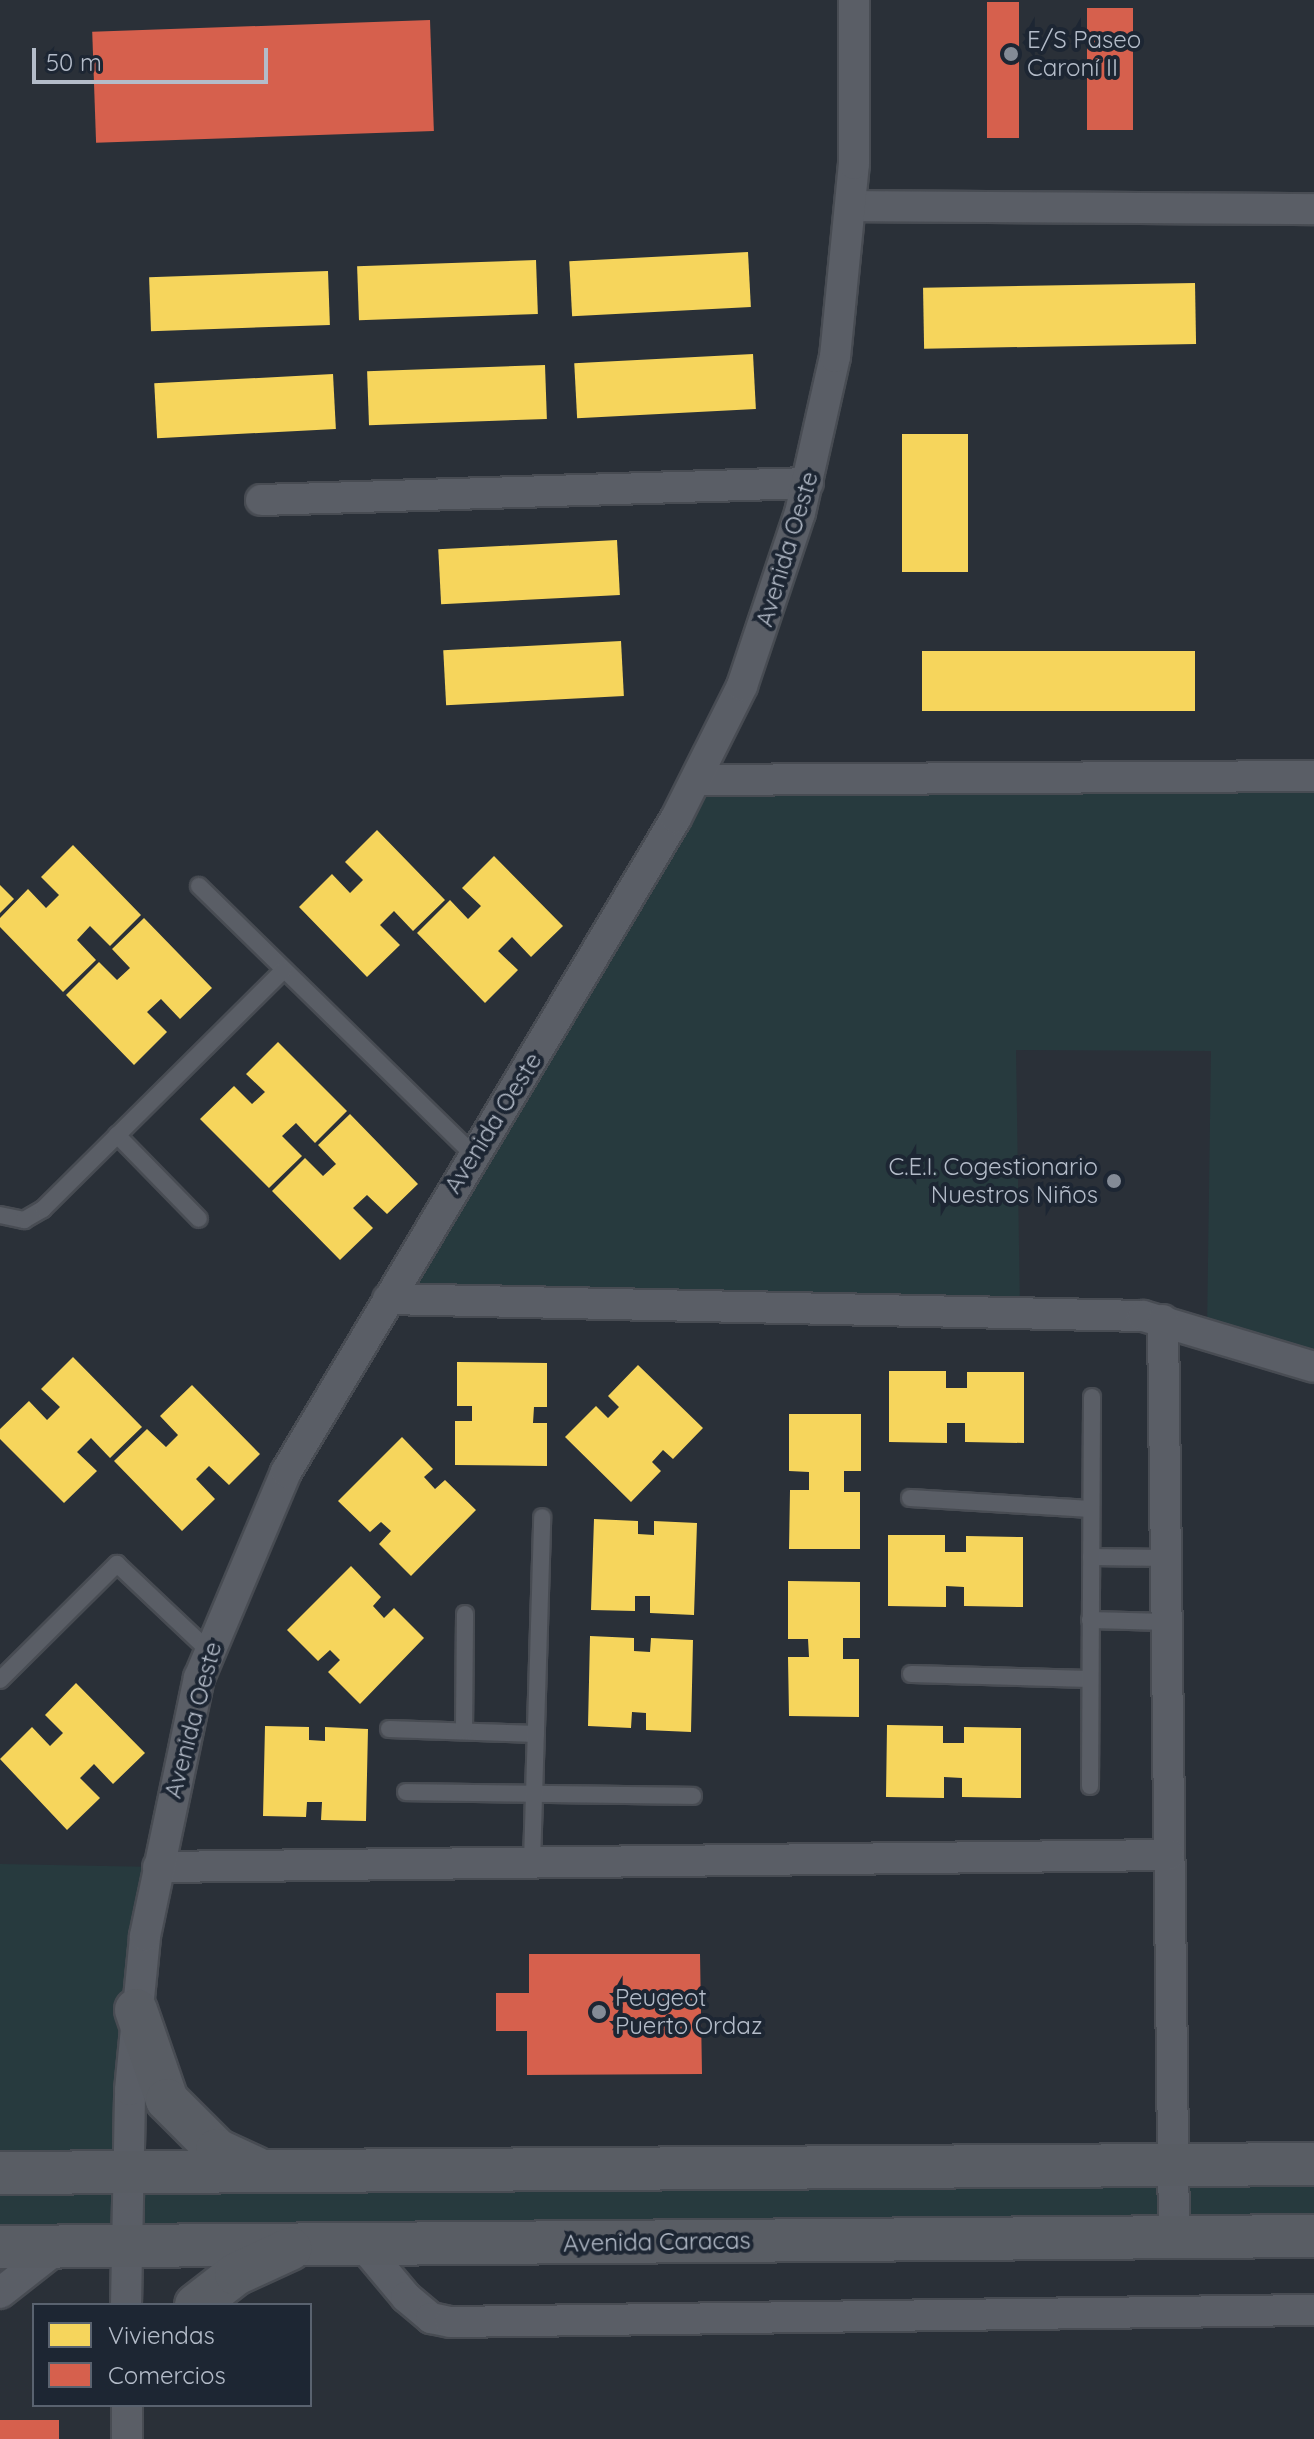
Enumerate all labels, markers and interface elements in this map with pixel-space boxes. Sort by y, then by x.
place label: E/S Paseo Caroní II [1027,26,1141,82]
scale bar [36,32,272,82]
marker: E/S Paseo Caroní II [1002,45,1020,63]
text: 50 m [46,47,102,77]
street label: Avenida Oeste [750,468,824,630]
street label: Avenida Oeste [438,1047,548,1199]
place label: C.E.I. Cogestionario Nuestros Niños [889,1153,1098,1209]
marker: C.E.I. Cogestionario Nuestros Niños [1105,1172,1123,1190]
street label: Avenida Oeste [158,1639,228,1801]
place label: Peugeot Puerto Ordaz [615,1984,762,2040]
marker: Peugeot Puerto Ordaz [590,2003,608,2021]
street label: Avenida Caracas [563,2226,751,2258]
legend [32,2303,312,2407]
text: Viviendas [108,2320,215,2350]
text: Comercios [108,2360,226,2390]

